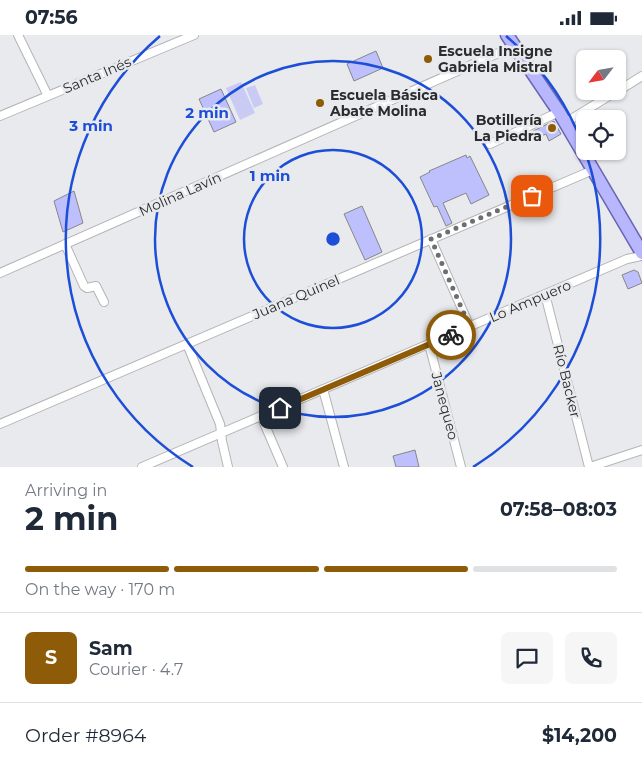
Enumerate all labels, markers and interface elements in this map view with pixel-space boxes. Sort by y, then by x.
text: 07:56 [25,6,78,29]
place label: Escuela Insigne Gabriela Mistral [438,42,553,76]
north arrow [576,50,626,100]
map controls [576,50,626,160]
street label: Santa Inés [60,52,134,97]
marker: Escuela Insigne Gabriela Mistral [422,53,434,65]
place label: Escuela Básica Abate Molina [329,86,438,120]
marker: Escuela Básica Abate Molina [314,97,326,109]
text: 2 min [185,103,229,122]
button: locate [576,110,626,160]
place label: Botillería La Piedra [474,111,542,145]
text: 3 min [68,116,113,135]
marker: Botillería La Piedra [546,122,558,134]
text: 1 min [250,166,290,185]
street label: Molina Lavín [136,168,224,220]
pin [511,175,553,217]
icon: bag [518,182,546,210]
centre of rings [324,230,342,248]
street label: Juana Quinel [249,271,342,324]
street label: Lo Ampuero [486,276,574,326]
courier [426,310,476,360]
icon: bike [437,321,465,349]
street label: Río Backer [549,342,585,420]
street label: Janequeo [427,369,463,442]
pin [259,387,301,429]
icon: home [266,394,294,422]
text: Arriving in [25,481,107,500]
text: 07:58–08:03 [500,498,617,521]
text: 2 min [25,499,118,538]
text: On the way · 170 m [25,580,175,599]
button: chat [501,632,553,684]
button: phone [565,632,617,684]
text: Sam [89,637,133,660]
text: S [45,646,57,669]
text: Courier · 4.7 [89,660,183,679]
text: Order #8964 [25,724,146,747]
text: $14,200 [542,724,617,747]

